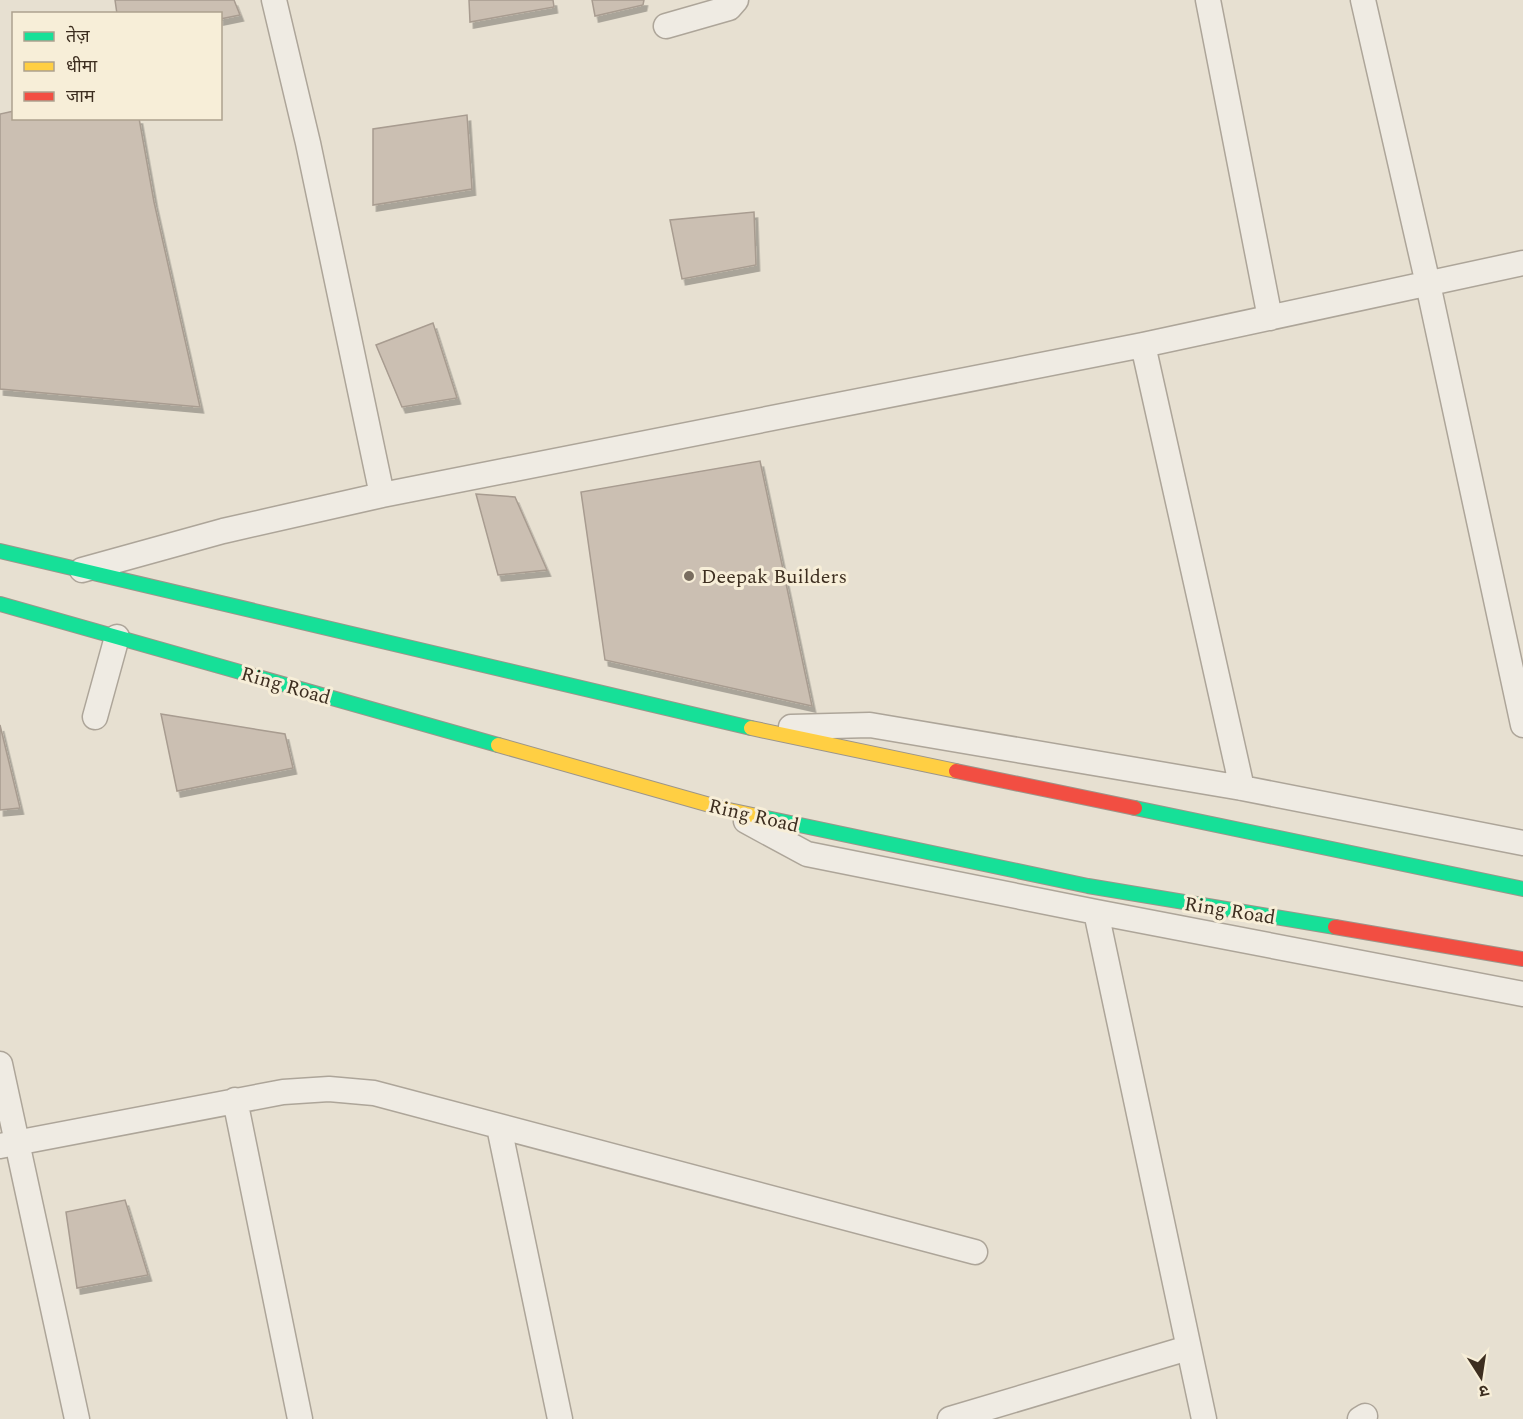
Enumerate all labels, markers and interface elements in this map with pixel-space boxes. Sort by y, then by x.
legend [12,12,222,120]
text: तेज़ [66,23,90,50]
text: धीमा [66,53,97,80]
text: जाम [66,83,96,110]
place label: Deepak Builders [701,562,847,592]
marker: Deepak Builders [682,569,696,583]
street label: Ring Road [237,659,334,713]
street label: Ring Road [706,791,802,841]
street label: Ring Road [1182,889,1278,933]
north arrow [1451,1347,1511,1407]
text: उ [1476,1378,1491,1404]

